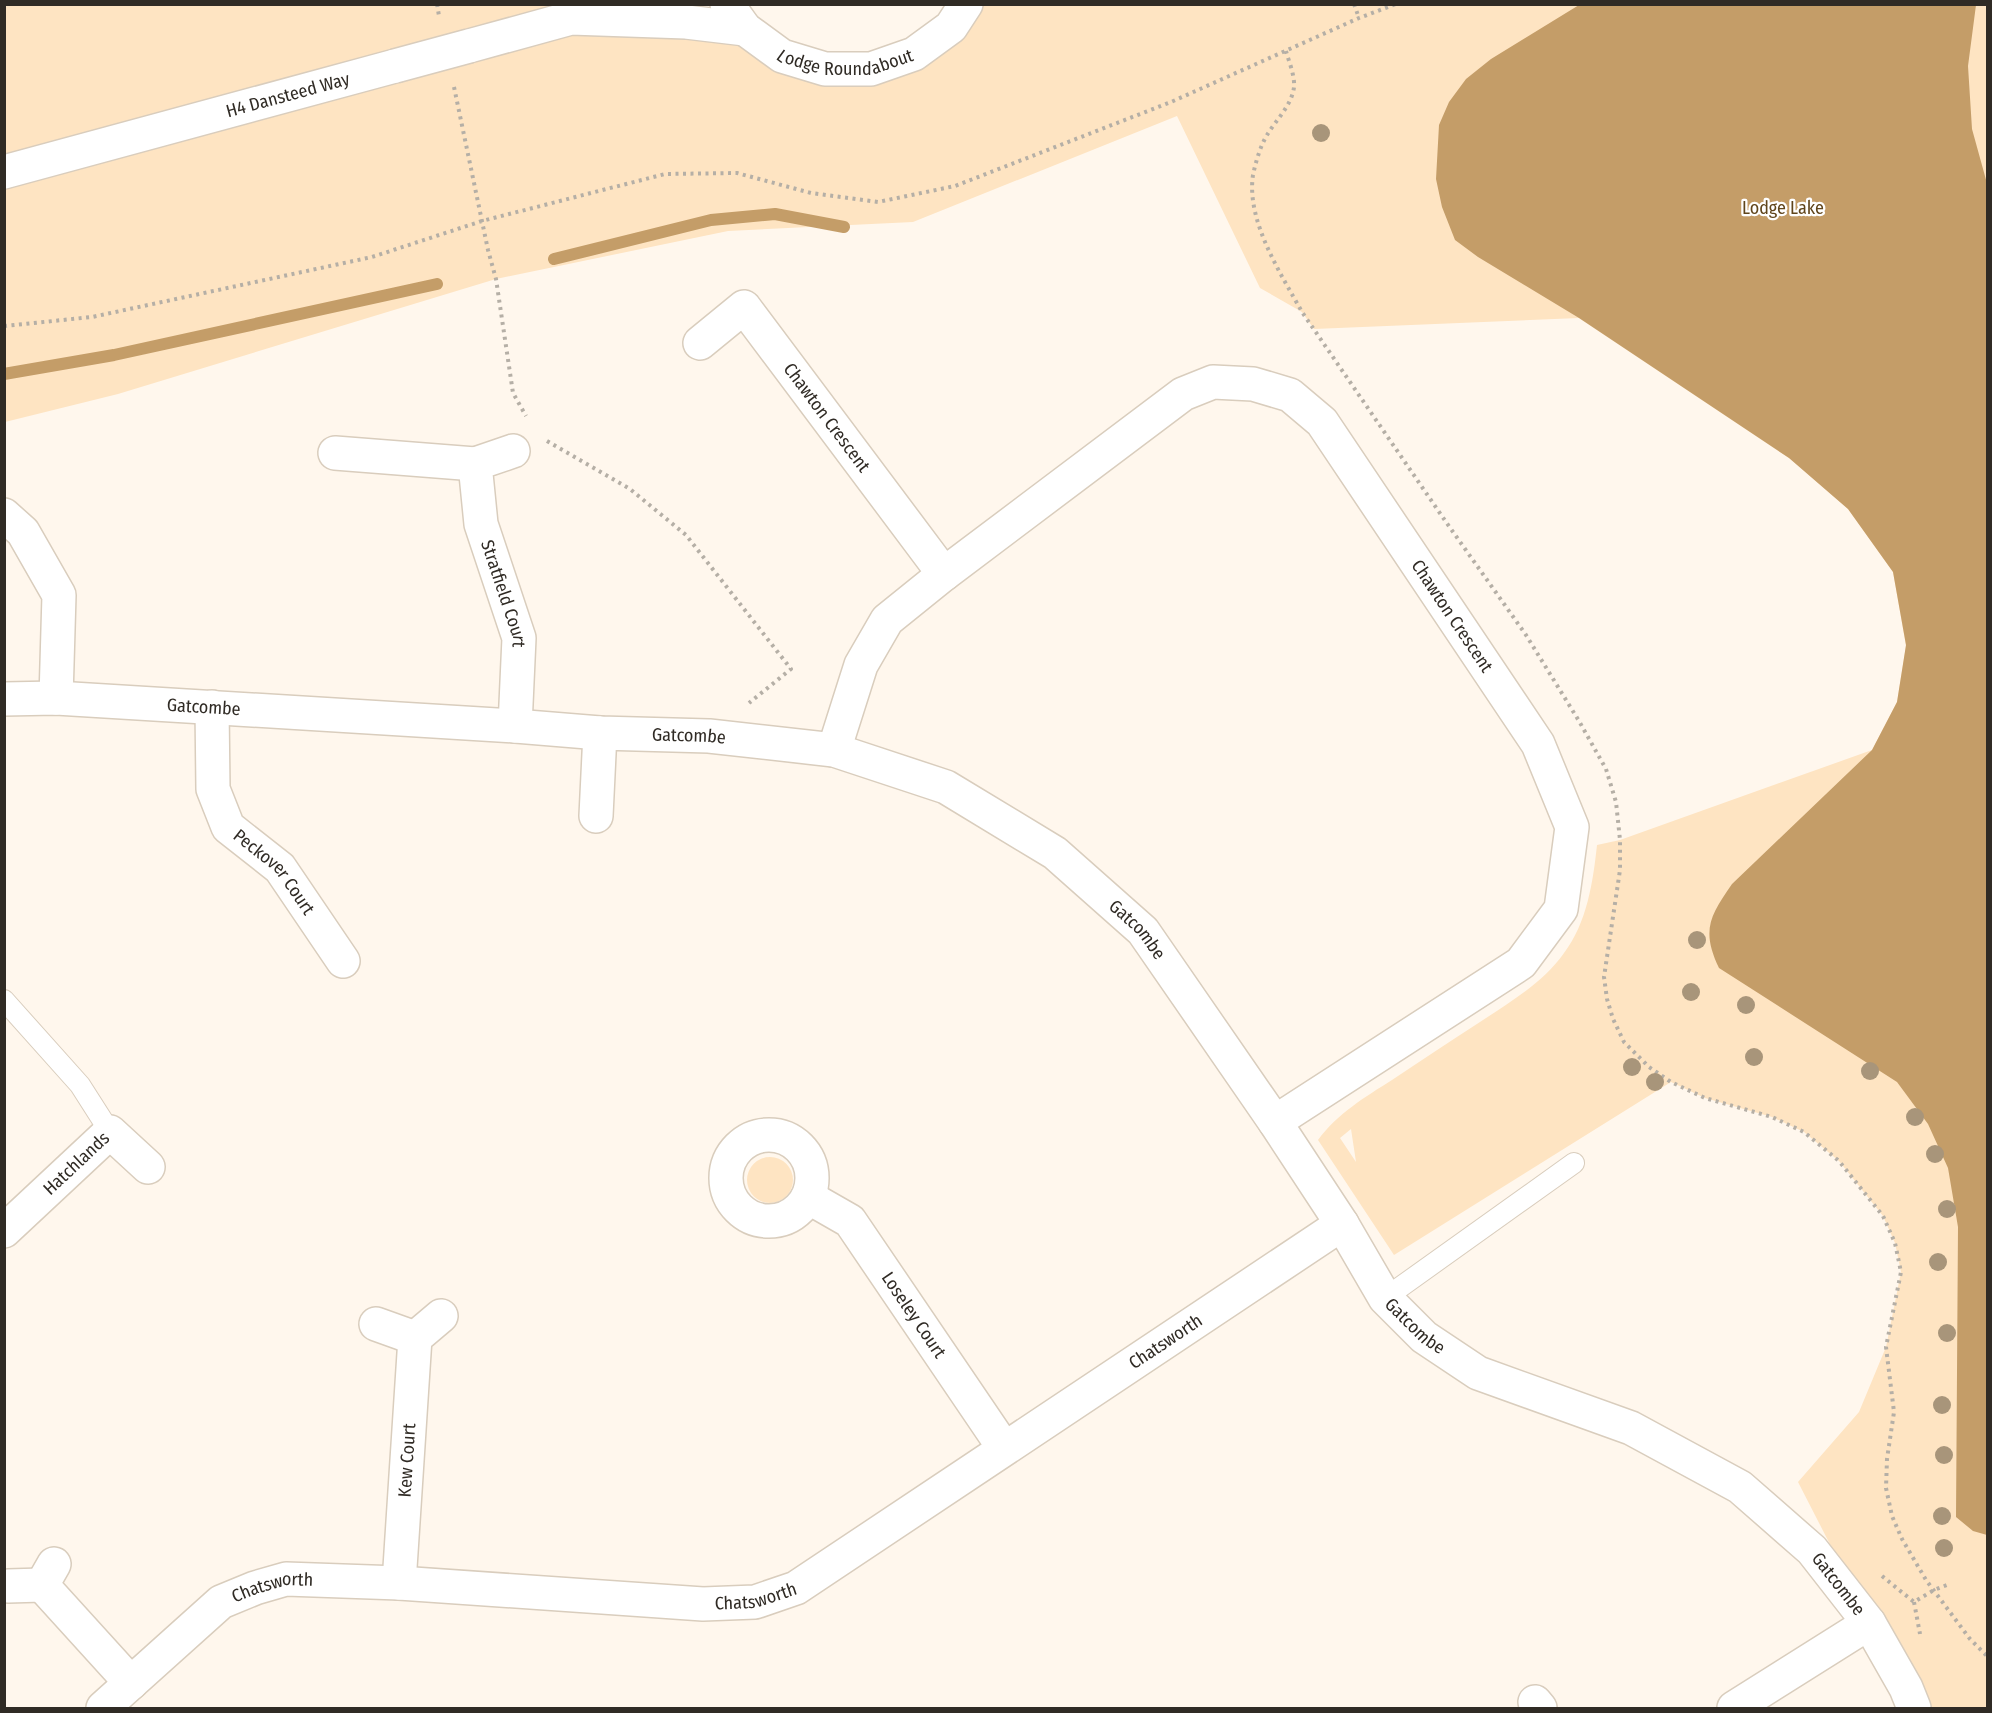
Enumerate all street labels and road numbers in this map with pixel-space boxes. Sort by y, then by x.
street label: Lodge Roundabout [778,38,916,60]
street label: H4 Dansteed Way [224,68,352,122]
street label: Chawton Crescent [779,359,875,477]
street label: Stratfield Court [476,537,530,648]
street label: Chawton Crescent [1407,556,1498,676]
street label: Gatcombe [166,694,241,720]
street label: Gatcombe [652,723,727,749]
street label: Peckover Court [229,825,320,919]
street label: Gatcombe [1104,895,1170,964]
street label: Hatchlands [39,1127,114,1200]
street label: Loseley Court [877,1268,951,1362]
street label: Gatcombe [1380,1293,1449,1359]
street label: Chatsworth [1125,1309,1206,1374]
street label: Kew Court [394,1422,420,1498]
street label: Gatcombe [1807,1548,1870,1620]
street label: Chatsworth [228,1568,314,1607]
street label: Chatsworth [714,1578,800,1615]

